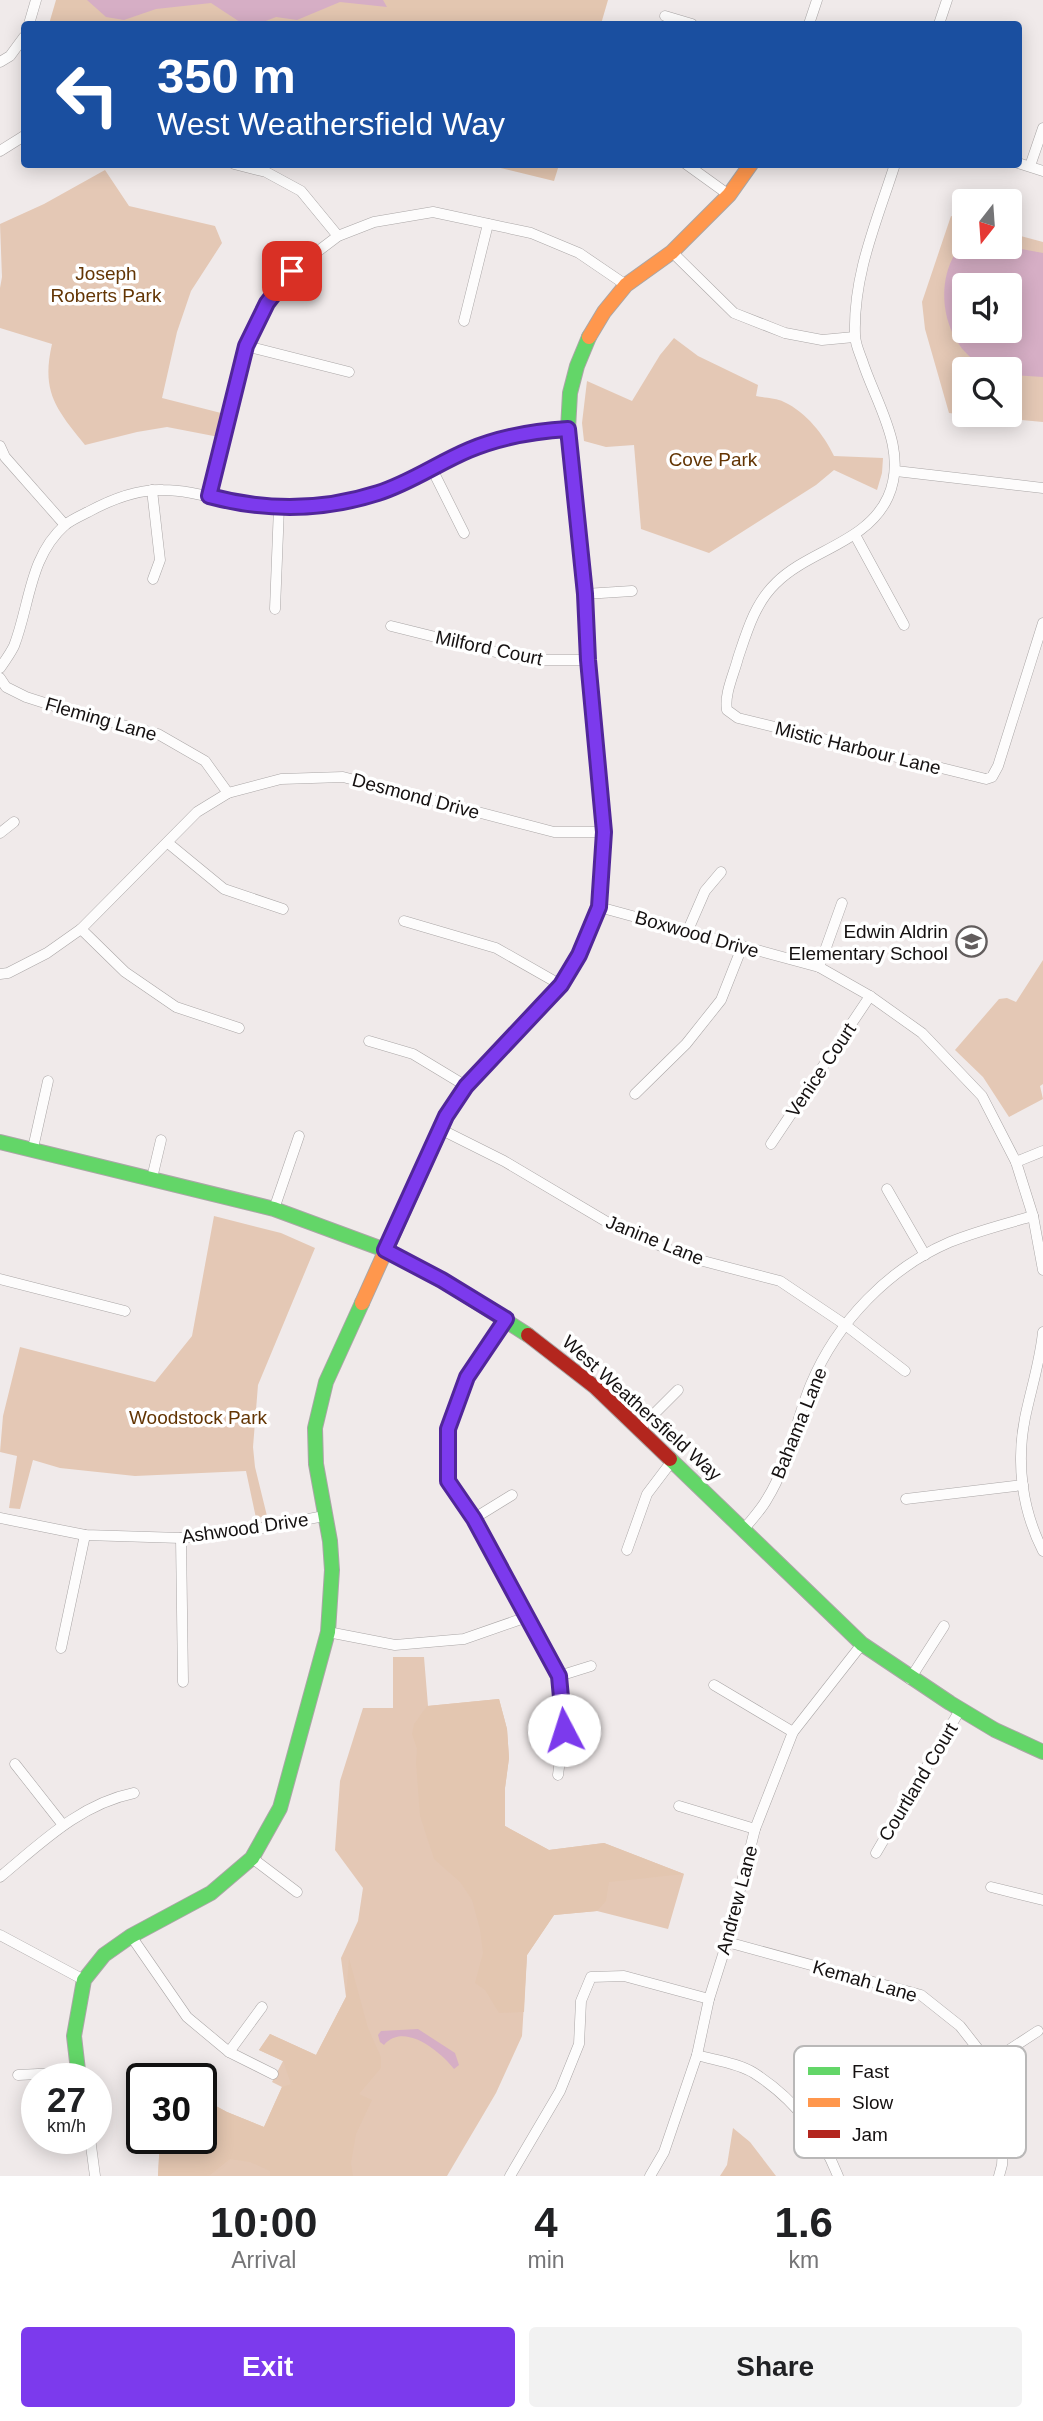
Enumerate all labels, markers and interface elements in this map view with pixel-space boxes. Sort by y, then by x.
icon: left [42,49,133,140]
text: 350 m [157,49,296,103]
text: West Weathersfield Way [157,106,505,142]
north arrow [952,189,1022,259]
map controls [952,189,1022,427]
pin [262,241,322,301]
icon: arrive [273,252,311,290]
park label: Joseph Roberts Park [51,263,162,306]
button: sound [952,273,1022,343]
button: search [952,357,1022,427]
park label: Cove Park [669,449,758,470]
street label: Milford Court [434,626,545,670]
street label: Fleming Lane [43,693,159,745]
street label: Mistic Harbour Lane [773,717,943,779]
street label: Desmond Drive [350,769,482,823]
street label: Boxwood Drive [633,906,761,962]
place label: Edwin Aldrin Elementary School [789,921,948,964]
school or university icon: Edwin Aldrin Elementary School [954,925,988,959]
street label: Venice Court [782,1018,861,1121]
street label: Janine Lane [603,1211,707,1269]
street label: West Weathersfield Way [558,1331,726,1485]
street label: Bahama Lane [767,1364,831,1482]
park label: Woodstock Park [129,1407,267,1428]
street label: Ashwood Drive [180,1509,310,1547]
position arrow [527,1693,601,1767]
street label: Courtland Court [874,1718,962,1845]
street label: Andrew Lane [712,1843,762,1957]
street label: Kemah Lane [810,1956,920,2006]
legend [794,2046,1026,2158]
text: Fast [852,2061,890,2082]
speed limit sign: 30 [126,2063,217,2154]
text: 27 [47,2080,86,2119]
text: Slow [852,2092,893,2113]
text: km/h [47,2116,86,2136]
text: Jam [852,2124,888,2145]
text: 10:00 [210,2199,317,2246]
text: 4 [534,2199,558,2246]
text: 1.6 [775,2199,833,2246]
text: Arrival [231,2247,296,2273]
text: min [527,2247,565,2273]
text: km [788,2247,819,2273]
button: Exit [21,2327,515,2407]
button: Share [529,2327,1022,2407]

